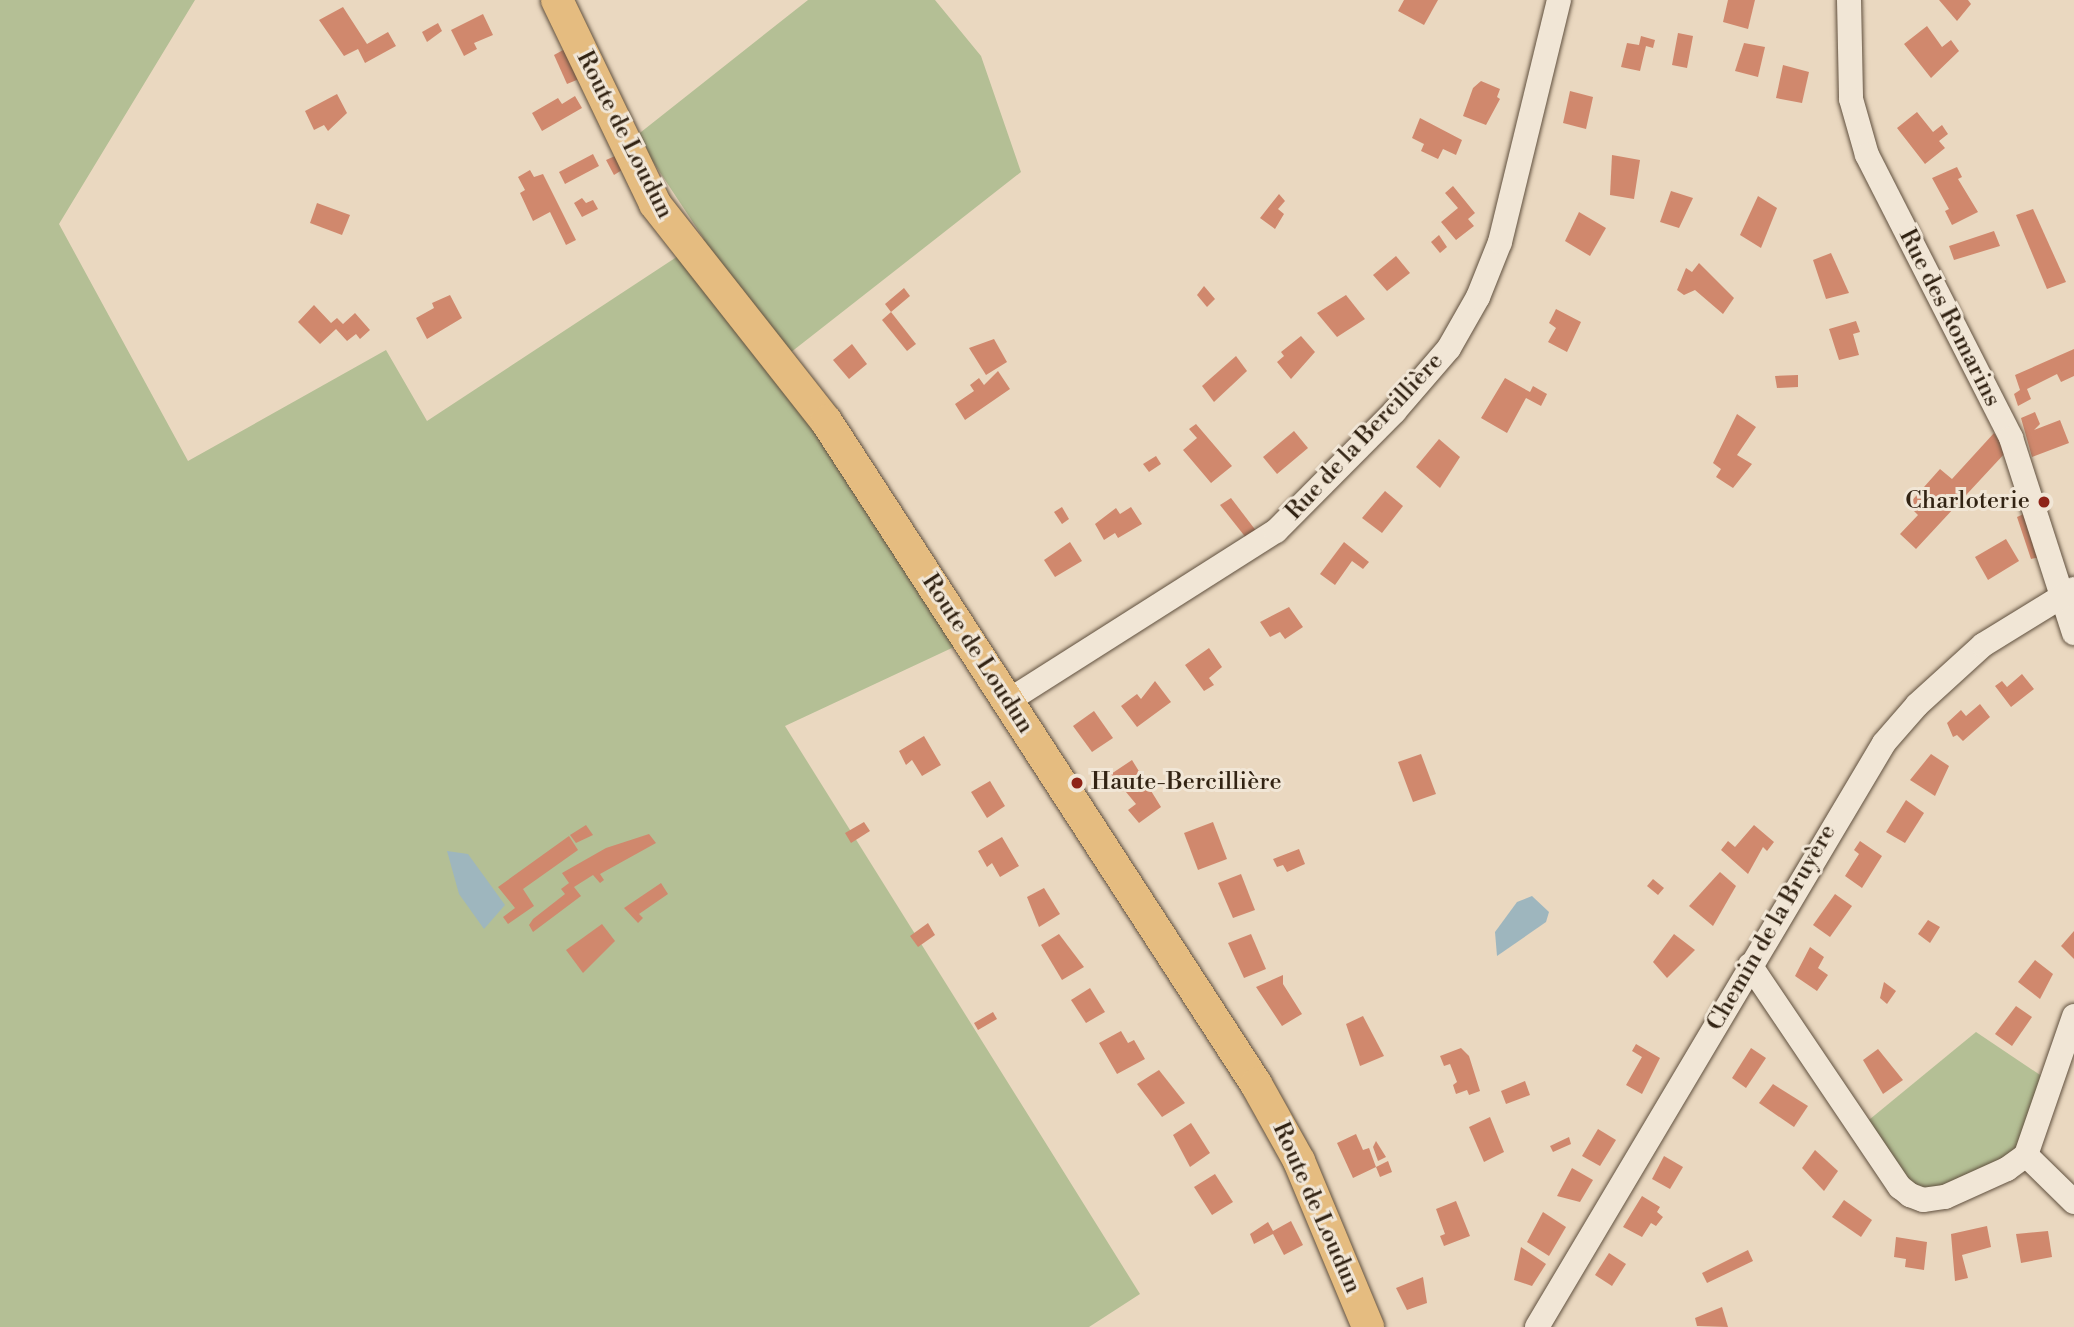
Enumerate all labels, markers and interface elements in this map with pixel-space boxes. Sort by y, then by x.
street label: Route de Loudun [569,46,679,224]
street label: Rue des Romarins [1892,225,2006,411]
street label: Rue de la Bercillière [1280,348,1450,526]
place label: Charloterie [1905,488,2030,516]
marker: Charloterie [2036,494,2052,510]
street label: Route de Loudun [915,569,1039,739]
place label: Haute-Bercillière [1091,769,1282,797]
marker: Haute-Bercillière [1069,775,1085,791]
street label: Chemin de la Bruyère [1701,820,1843,1036]
street label: Route de Loudun [1265,1118,1367,1298]

